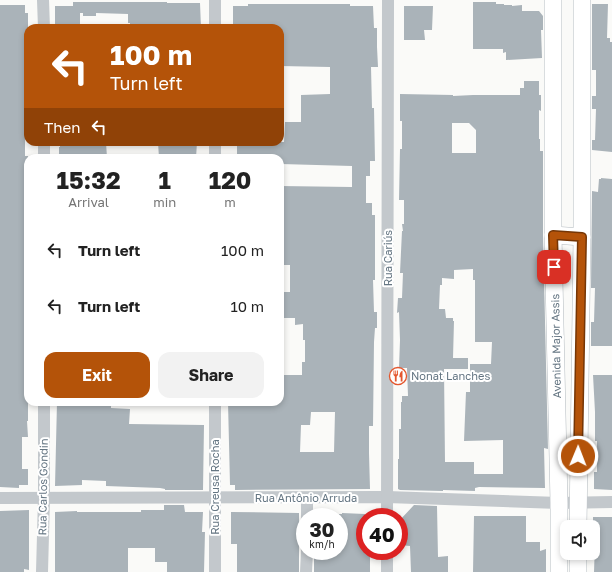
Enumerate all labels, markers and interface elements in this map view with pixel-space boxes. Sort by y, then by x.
text: 100 m [110,38,192,71]
icon: left [44,40,96,92]
text: Turn left [110,72,183,94]
icon: left [88,116,110,138]
text: Then [44,118,80,136]
text: 15:32 [57,165,121,194]
text: 1 [158,165,171,194]
text: 120 [209,165,251,194]
text: Arrival [68,194,109,210]
text: min [153,194,176,210]
text: m [224,194,236,210]
street label: Rua Cariús [381,230,394,286]
icon: left [44,239,66,261]
text: Turn left [78,241,140,259]
text: 100 m [221,241,264,259]
pin [537,250,571,284]
icon: arrive [543,256,565,278]
street label: Avenida Major Assis [548,293,563,398]
icon: left [44,295,66,317]
text: Turn left [78,297,140,315]
text: 10 m [230,297,264,315]
button: Exit [44,352,150,398]
button: Share [158,352,264,398]
restaurant icon: Nonat Lanches [388,366,408,386]
place label: Nonat Lanches [411,369,490,382]
position arrow [557,435,599,477]
street label: Rua Carlos Gondin [35,438,50,536]
street label: Rua Creusa Rocha [208,439,221,535]
street label: Rua Antônio Arruda [255,491,357,504]
speed limit sign: 40 [356,508,408,560]
text: 30 [309,517,335,541]
map controls [560,520,600,560]
button: sound [560,520,600,560]
text: km/h [309,538,335,550]

